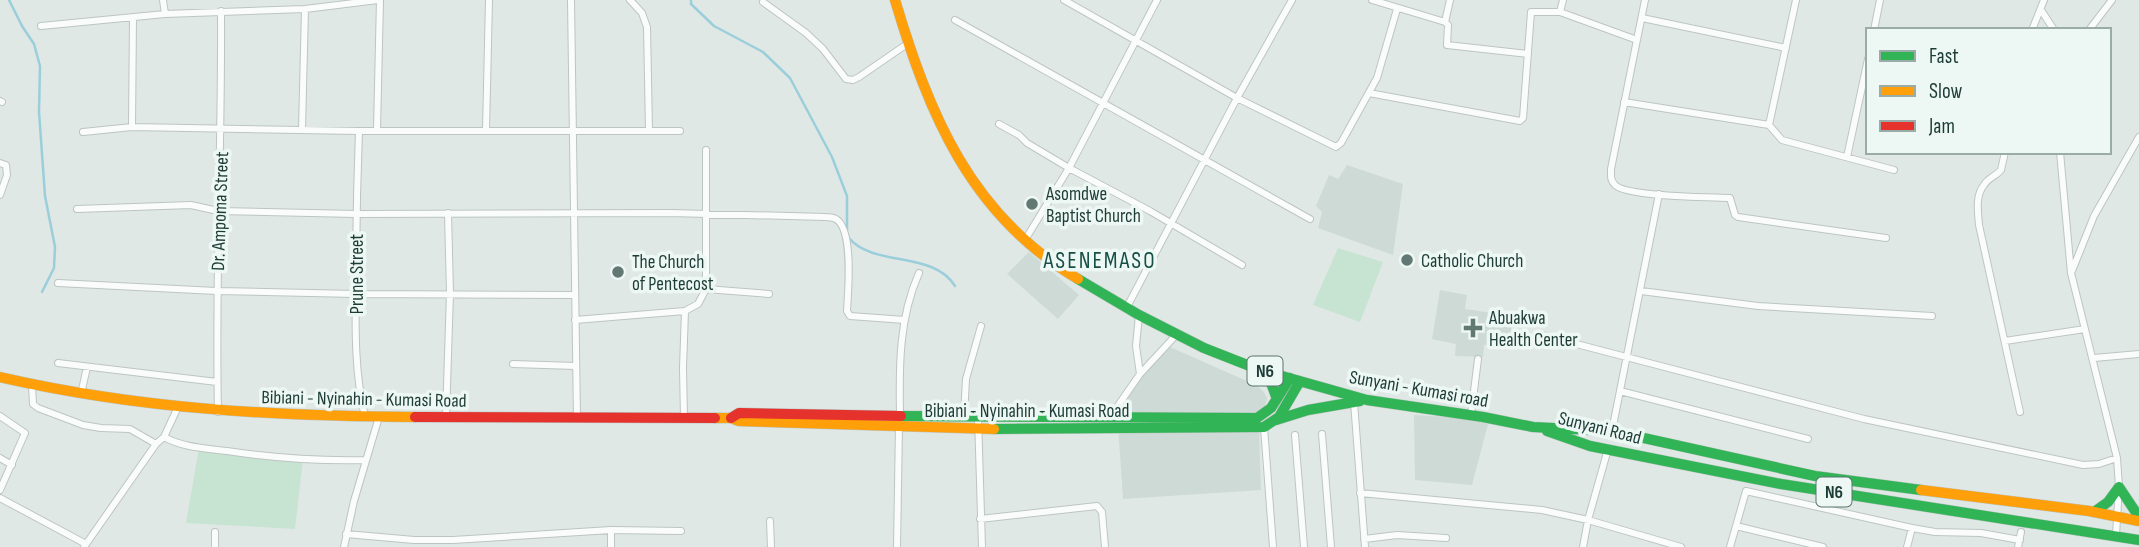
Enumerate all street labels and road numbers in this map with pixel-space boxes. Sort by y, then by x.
street label: Dr. Ampoma Street [207,151,234,271]
street label: Prune Street [346,234,369,314]
road number: N6 [1248,356,1282,386]
street label: Sunyani - Kumasi road [1347,366,1490,413]
street label: Bibiani - Nyinahin - Kumasi Road [261,386,467,413]
street label: Bibiani - Nyinahin - Kumasi Road [924,400,1130,423]
street label: Sunyani Road [1556,407,1644,450]
road number: N6 [1816,478,1852,506]

